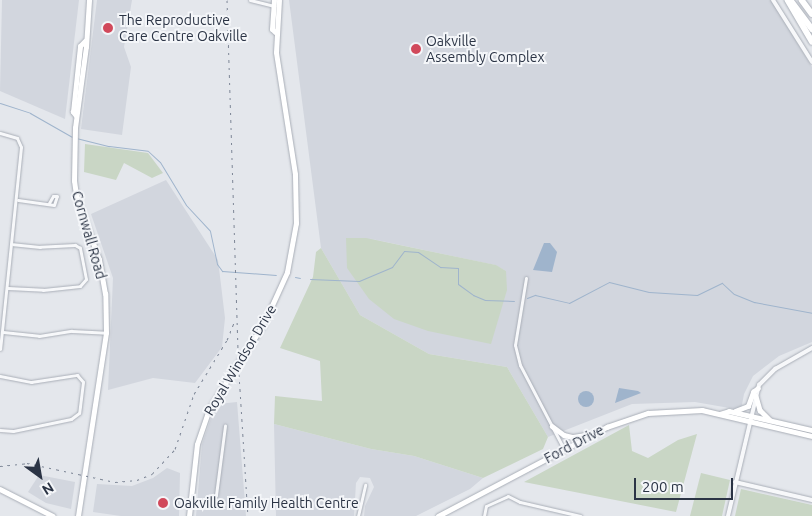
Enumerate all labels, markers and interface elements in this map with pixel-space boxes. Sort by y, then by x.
place label: The Reproductive Care Centre Oakville [119,12,247,44]
marker: The Reproductive Care Centre Oakville [101,21,115,35]
place label: Oakville Assembly Complex [426,33,545,65]
marker: Oakville Assembly Complex [410,43,422,55]
street label: Cornwall Road [68,189,110,281]
street label: Royal Windsor Drive [200,302,280,418]
street label: Ford Drive [541,421,607,467]
north arrow [15,451,65,501]
scale bar [637,468,736,500]
text: 200 m [642,478,684,495]
text: N [39,479,57,498]
place label: Oakville Family Health Centre [174,495,359,511]
marker: Oakville Family Health Centre [156,496,170,510]

